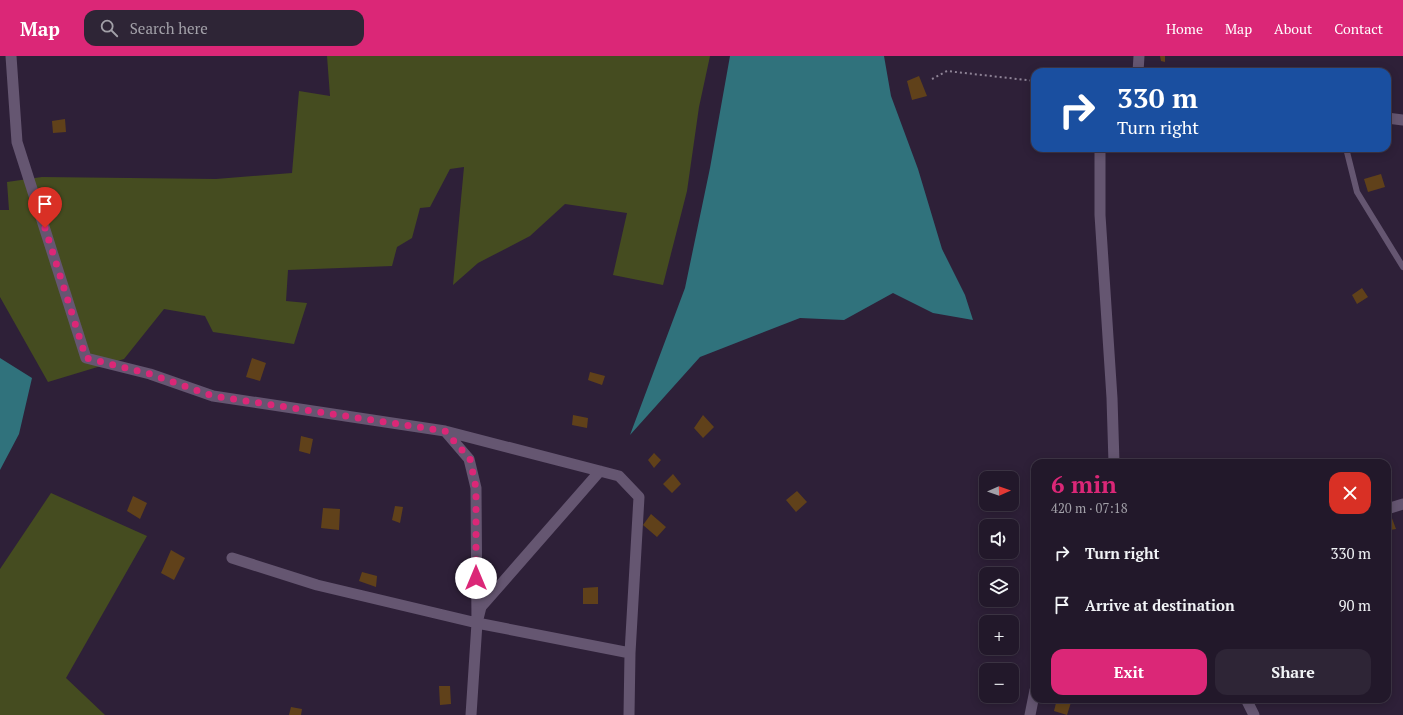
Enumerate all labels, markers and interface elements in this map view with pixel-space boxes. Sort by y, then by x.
search box [84,10,364,46]
text: Map [20,16,60,41]
icon: search [98,17,120,39]
text: Search here [130,18,208,38]
text: Home [1166,19,1203,38]
text: Map [1225,19,1252,38]
text: About [1274,19,1312,38]
text: Contact [1334,19,1383,38]
text: 330 m [1117,79,1198,116]
icon: right [1051,84,1103,136]
text: Turn right [1117,115,1199,139]
pin [28,187,62,228]
icon: arrive [34,193,56,215]
text: 6 min [1051,468,1117,500]
north arrow [979,471,1019,511]
map controls [979,471,1019,703]
button: close [1329,472,1371,514]
text: 420 m · 07:18 [1051,499,1128,517]
button: sound [979,519,1019,559]
icon: right [1051,542,1073,564]
text: Turn right [1085,543,1160,563]
text: 330 m [1330,543,1371,563]
position arrow [455,557,497,599]
button: layers [979,567,1019,607]
icon: arrive [1051,594,1073,616]
text: Arrive at destination [1085,595,1235,615]
text: 90 m [1338,595,1371,615]
button: + [979,615,1019,655]
button: Exit [1051,649,1207,695]
button: Share [1215,649,1371,695]
button: − [979,663,1019,703]

